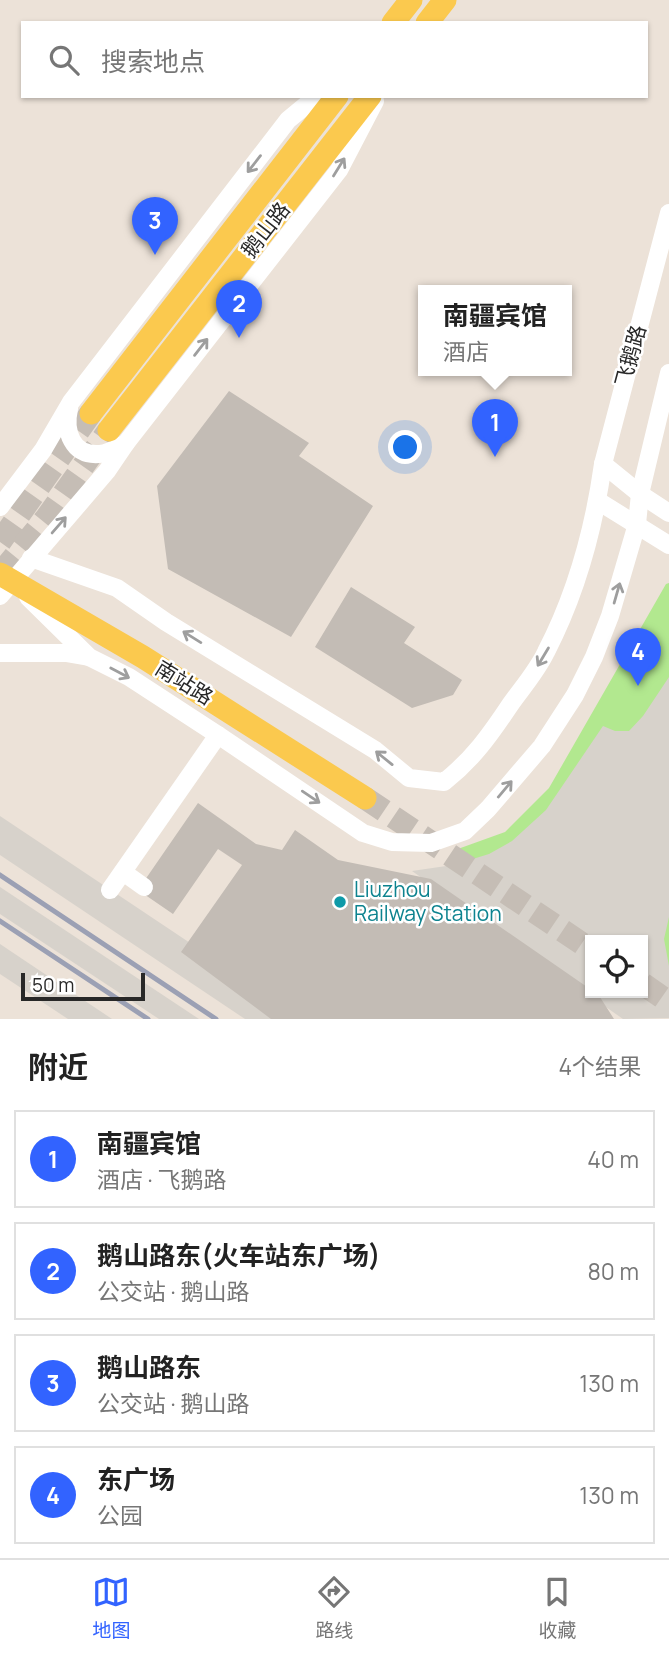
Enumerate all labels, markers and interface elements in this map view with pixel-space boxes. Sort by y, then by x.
search box [21,21,648,98]
icon: search [45,41,83,79]
text: 搜索地点 [101,43,205,79]
one-way arrow [247,154,262,172]
one-way arrow [333,158,347,178]
street label: 鹅山路 [235,196,296,263]
pin: 3 [132,197,178,255]
pin: 2 [216,280,262,338]
popup [418,285,572,376]
text: 南疆宾馆 [443,297,547,333]
street label: 飞鹅路 [608,322,652,390]
text: 酒店 [443,335,489,367]
one-way arrow [193,339,208,357]
pin: 1 [472,399,518,457]
your location [388,430,422,464]
one-way arrow [51,516,67,534]
one-way arrow [612,582,625,604]
pin: 4 [615,628,661,686]
one-way arrow [182,630,202,644]
one-way arrow [535,646,549,666]
street label: 南站路 [150,654,219,711]
one-way arrow [109,667,130,680]
one-way arrow [376,750,394,766]
one-way arrow [497,780,513,798]
one-way arrow [301,790,320,804]
place label: Liuzhou Railway Station [354,875,502,927]
marker: Liuzhou Railway Station [332,894,348,910]
map controls [585,935,648,998]
button: locate [585,935,648,998]
scale bar [21,970,145,1002]
text: 50 m [32,972,74,998]
text: 附近 [28,1046,88,1087]
text: 4个结果 [558,1050,641,1082]
text: 南疆宾馆 [97,1125,201,1161]
text: 1 [48,1143,58,1175]
text: 40 m [587,1143,639,1175]
text: 酒店 · 飞鹅路 [97,1163,226,1195]
text: 鹅山路东(火车站东广场) [97,1237,381,1273]
text: 2 [46,1255,60,1287]
text: 80 m [588,1255,639,1287]
text: 公交站 · 鹅山路 [97,1275,249,1307]
text: 鹅山路东 [97,1349,201,1385]
text: 3 [46,1367,60,1399]
text: 130 m [579,1367,639,1399]
text: 公交站 · 鹅山路 [97,1387,249,1419]
text: 东广场 [97,1461,175,1497]
text: 4 [46,1479,60,1511]
text: 130 m [579,1479,639,1511]
text: 公园 [97,1499,143,1531]
tab: 地图 [92,1573,131,1643]
tab: 路线 [315,1573,354,1643]
tab: 收藏 [538,1573,577,1643]

